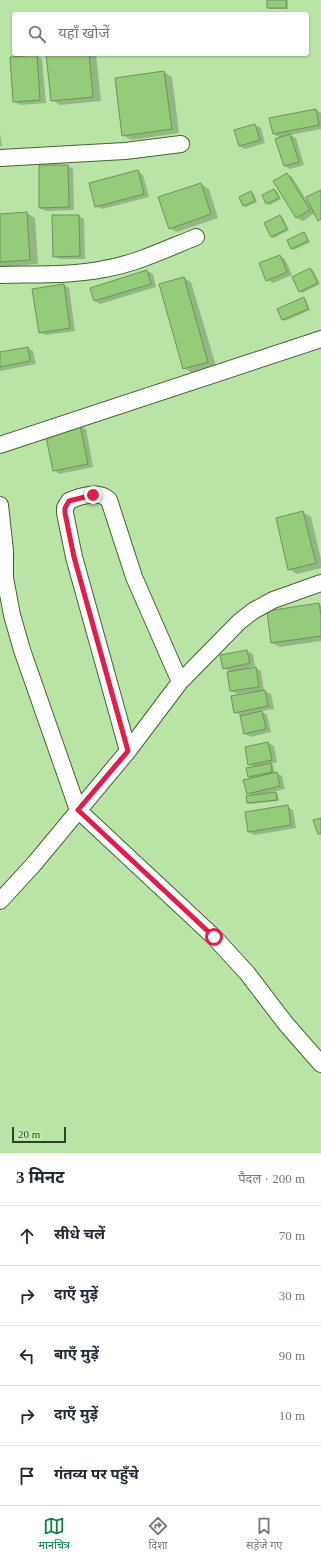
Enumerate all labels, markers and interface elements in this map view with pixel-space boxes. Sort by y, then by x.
search box [12,12,309,56]
icon: search [26,23,48,45]
text: यहाँ खोजें [58,25,110,41]
route end [84,486,102,504]
route start [205,928,223,946]
scale bar [12,1125,66,1144]
text: 20 m [18,1128,40,1140]
text: 3 मिनट [16,1168,64,1187]
text: पैदल · 200 m [238,1171,305,1186]
icon: ahead [16,1225,38,1247]
text: सीधे चलें [54,1226,105,1242]
text: 70 m [279,1228,305,1243]
icon: right [16,1285,38,1307]
text: दाएँ मुड़ें [54,1286,98,1302]
text: 30 m [279,1288,305,1303]
icon: left [16,1345,38,1367]
text: बाएँ मुड़ें [54,1346,99,1362]
text: 90 m [279,1348,305,1363]
icon: right [16,1405,38,1427]
text: दाएँ मुड़ें [54,1406,98,1422]
text: 10 m [279,1408,305,1423]
icon: arrive [16,1465,38,1487]
text: गंतव्य पर पहुँचे [54,1466,139,1482]
tab: मानचित्र [39,1515,70,1553]
tab: दिशा [147,1515,169,1553]
tab: सहेजे गए [246,1515,282,1553]

